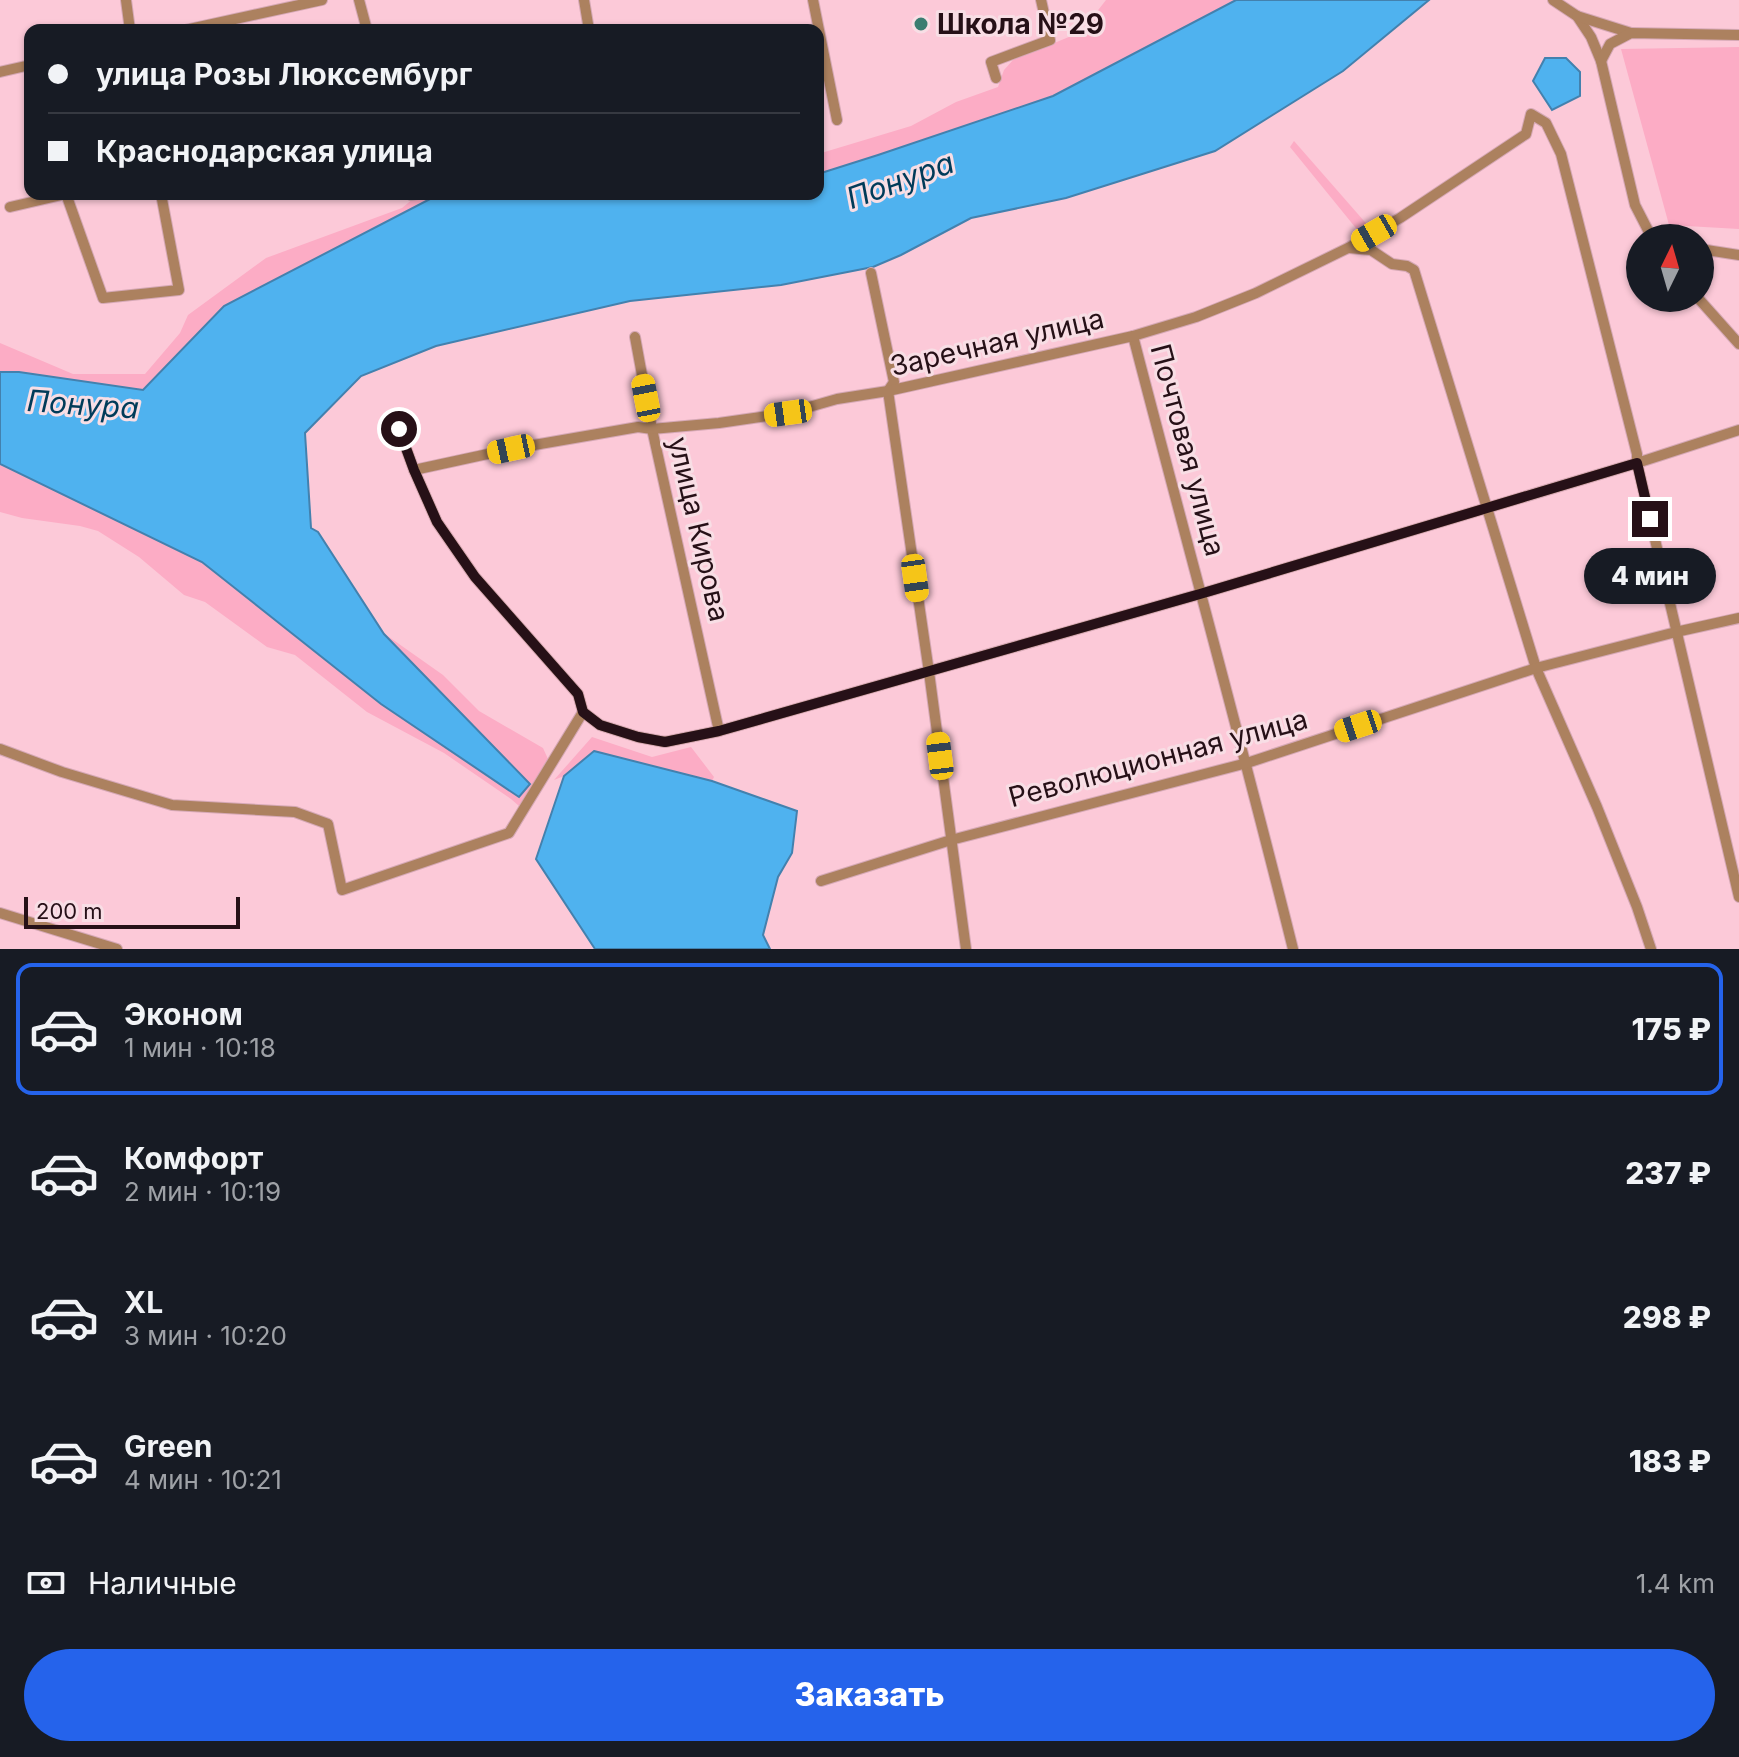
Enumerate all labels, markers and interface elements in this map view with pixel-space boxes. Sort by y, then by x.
place label: Школа №29 [937,7,1104,41]
marker: Школа №29 [912,15,930,33]
text: улица Розы Люксембург [96,56,472,92]
text: Краснодарская улица [96,133,433,169]
water label: Понура [841,144,959,216]
car [1347,211,1401,255]
north arrow [1626,224,1714,312]
map controls [1626,224,1714,312]
street label: Заречная улица [887,301,1107,383]
street label: Почтовая улица [1143,340,1233,560]
car [630,372,662,424]
water label: Понура [26,382,140,426]
car [763,398,813,428]
route start [381,411,417,447]
car [485,432,537,466]
street label: улица Кирова [661,433,737,625]
route end [1632,501,1668,537]
callout: 4 мин [1584,547,1716,603]
car [900,553,930,603]
text: 4 мин [1611,560,1689,591]
street label: Революционная улица [1005,702,1311,814]
car [1331,707,1385,745]
car [925,731,955,781]
scale bar [24,893,240,929]
text: 200 m [36,898,103,924]
icon: car [28,993,100,1065]
text: Эконом [124,996,243,1032]
text: 175 ₽ [1632,1011,1711,1047]
text: 1 мин · 10:18 [124,1032,276,1063]
icon: car [28,1137,100,1209]
text: Комфорт [124,1140,263,1176]
text: 237 ₽ [1625,1155,1711,1191]
text: 2 мин · 10:19 [124,1176,281,1207]
icon: car [28,1281,100,1353]
text: XL [124,1284,163,1320]
text: 298 ₽ [1623,1299,1711,1335]
text: 3 мин · 10:20 [124,1320,287,1351]
icon: car [28,1425,100,1497]
text: Green [124,1428,212,1464]
text: 183 ₽ [1629,1443,1711,1479]
text: 4 мин · 10:21 [124,1464,282,1495]
icon: cash [24,1561,68,1605]
text: Наличные [88,1565,237,1601]
text: 1.4 km [1636,1568,1715,1599]
button: Заказать [24,1649,1715,1741]

